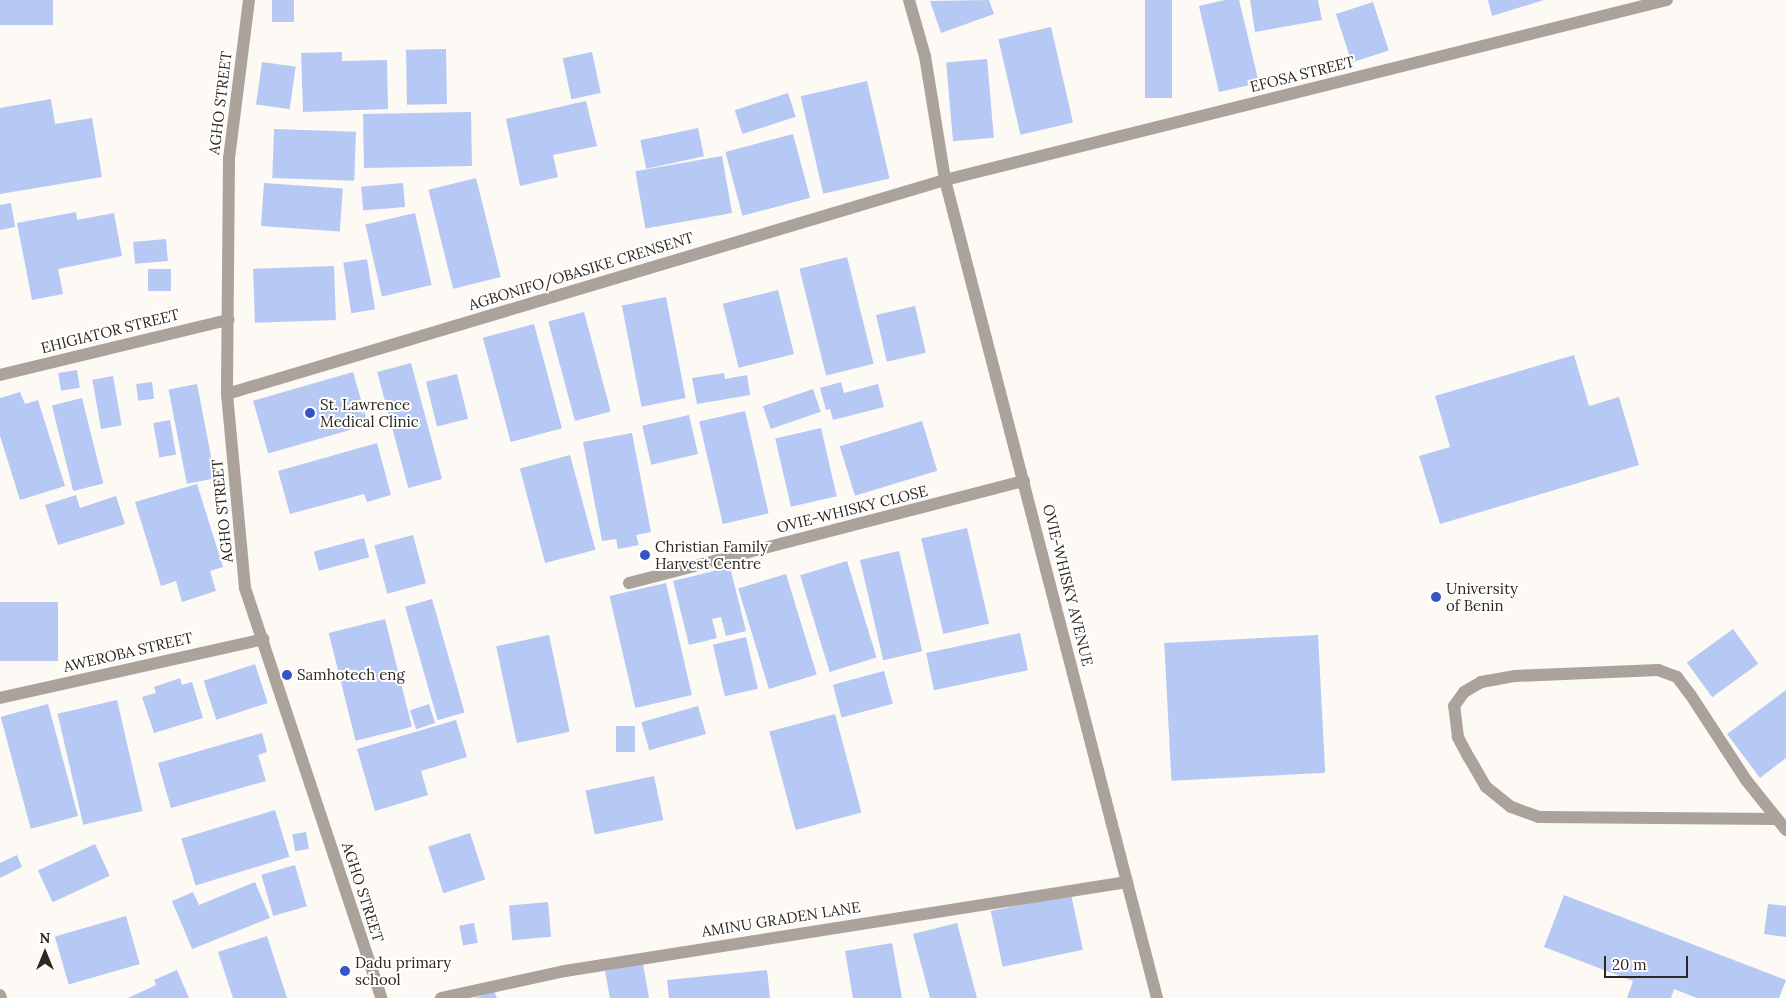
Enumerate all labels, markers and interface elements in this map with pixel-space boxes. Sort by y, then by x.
street label: AGHO STREET [205,50,235,156]
street label: EFOSA STREET [1248,52,1356,96]
street label: AGBONIFO/OBASIKE CRENSENT [466,228,696,314]
street label: EHIGIATOR STREET [39,305,181,357]
place label: St. Lawrence Medical Clinic [320,395,419,430]
marker: St. Lawrence Medical Clinic [304,407,316,419]
street label: AGHO STREET [208,458,236,564]
street label: OVIE-WHISKY CLOSE [775,482,929,536]
street label: OVIE-WHISKY AVENUE [1039,502,1097,668]
place label: Christian Family Harvest Centre [655,537,768,572]
marker: Christian Family Harvest Centre [639,549,651,561]
place label: University of Benin [1446,579,1518,614]
marker: University of Benin [1430,591,1442,603]
street label: AWEROBA STREET [62,628,194,676]
place label: Samhotech eng [297,666,405,684]
marker: Samhotech eng [281,669,293,681]
street label: AGHO STREET [338,840,388,944]
street label: AMINU GRADEN LANE [700,898,862,940]
north arrow [20,928,70,978]
text: N [40,929,50,947]
scale bar [1606,946,1690,978]
place label: Dadu primary school [355,953,451,988]
text: 20 m [1612,955,1647,974]
marker: Dadu primary school [339,965,351,977]

